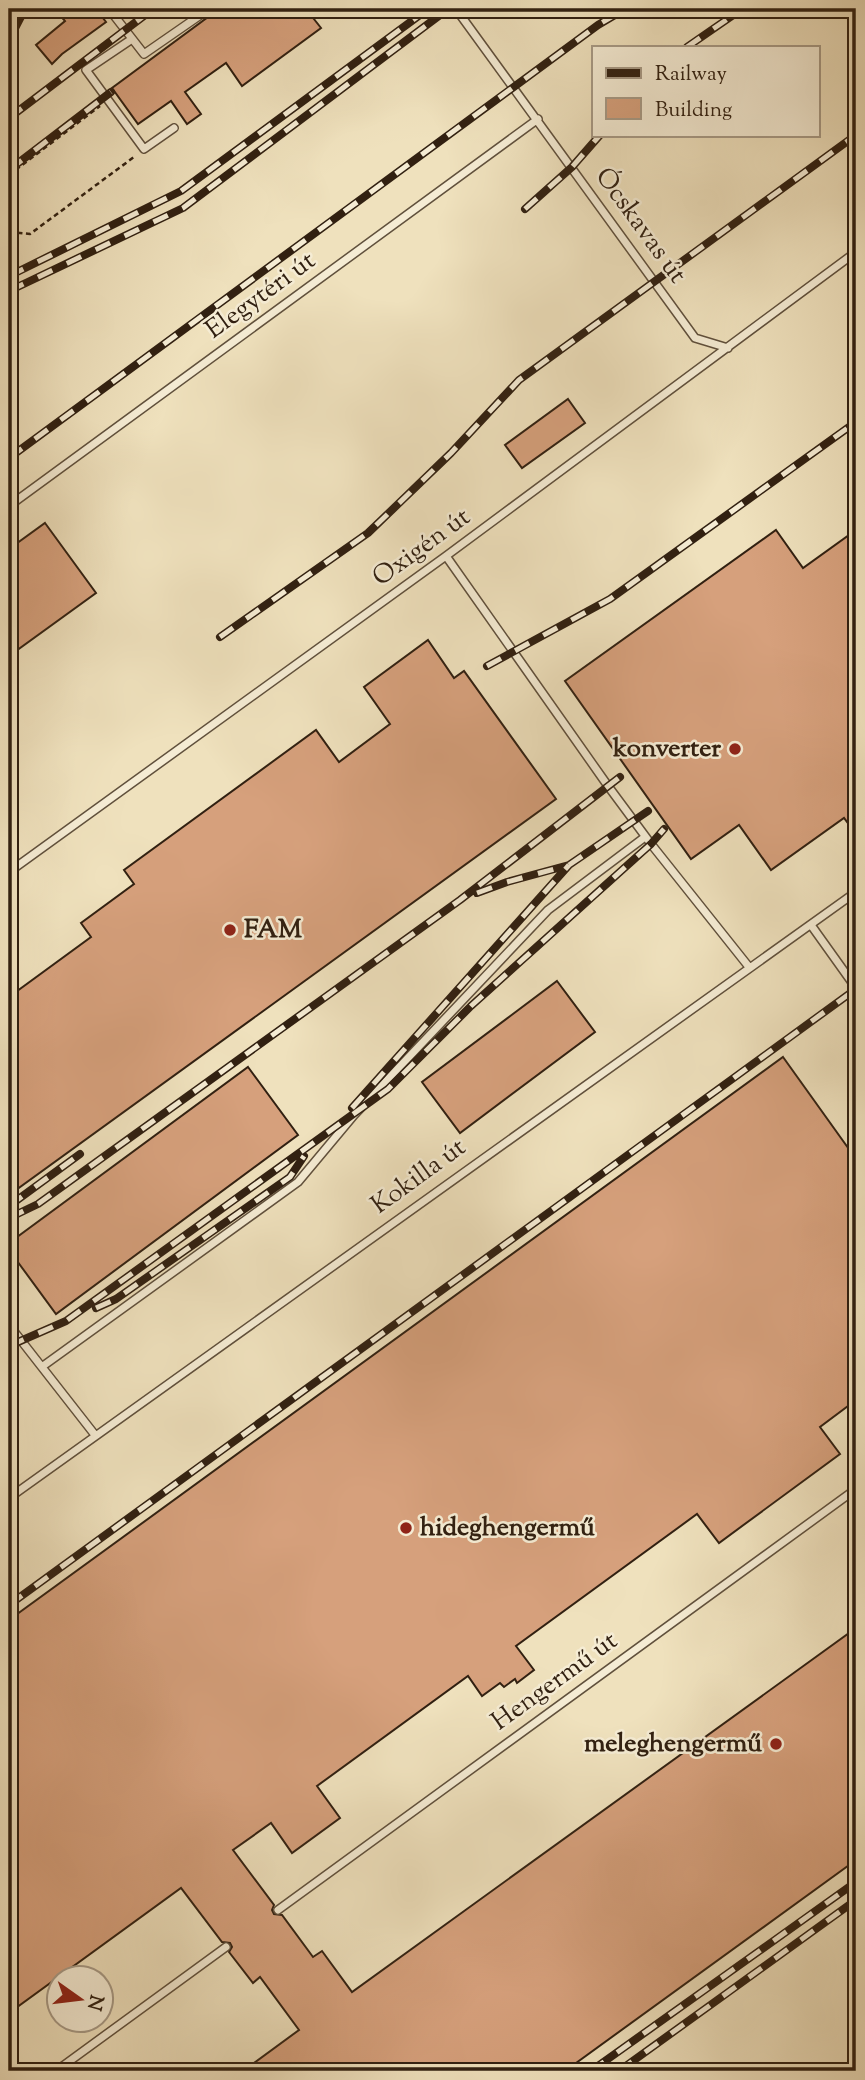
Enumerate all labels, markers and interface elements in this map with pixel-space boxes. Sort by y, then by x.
legend [592,46,820,136]
text: Railway [655,60,727,90]
text: Building [655,96,732,126]
street label: Ócskavas út [585,160,695,292]
street label: Elegytéri út [198,243,324,349]
street label: Oxigén út [365,500,479,596]
place label: konverter [612,731,721,768]
marker: konverter [727,741,743,757]
place label: FAM [244,912,302,949]
marker: FAM [222,922,238,938]
street label: Kokilla út [364,1130,474,1224]
place label: hideghengermű [420,1510,595,1547]
marker: hideghengermű [398,1520,414,1536]
street label: Hengermű út [484,1624,626,1740]
place label: meleghengermű [584,1726,762,1763]
marker: meleghengermű [768,1736,784,1752]
north arrow [46,1965,116,2035]
text: N [79,1992,109,2013]

